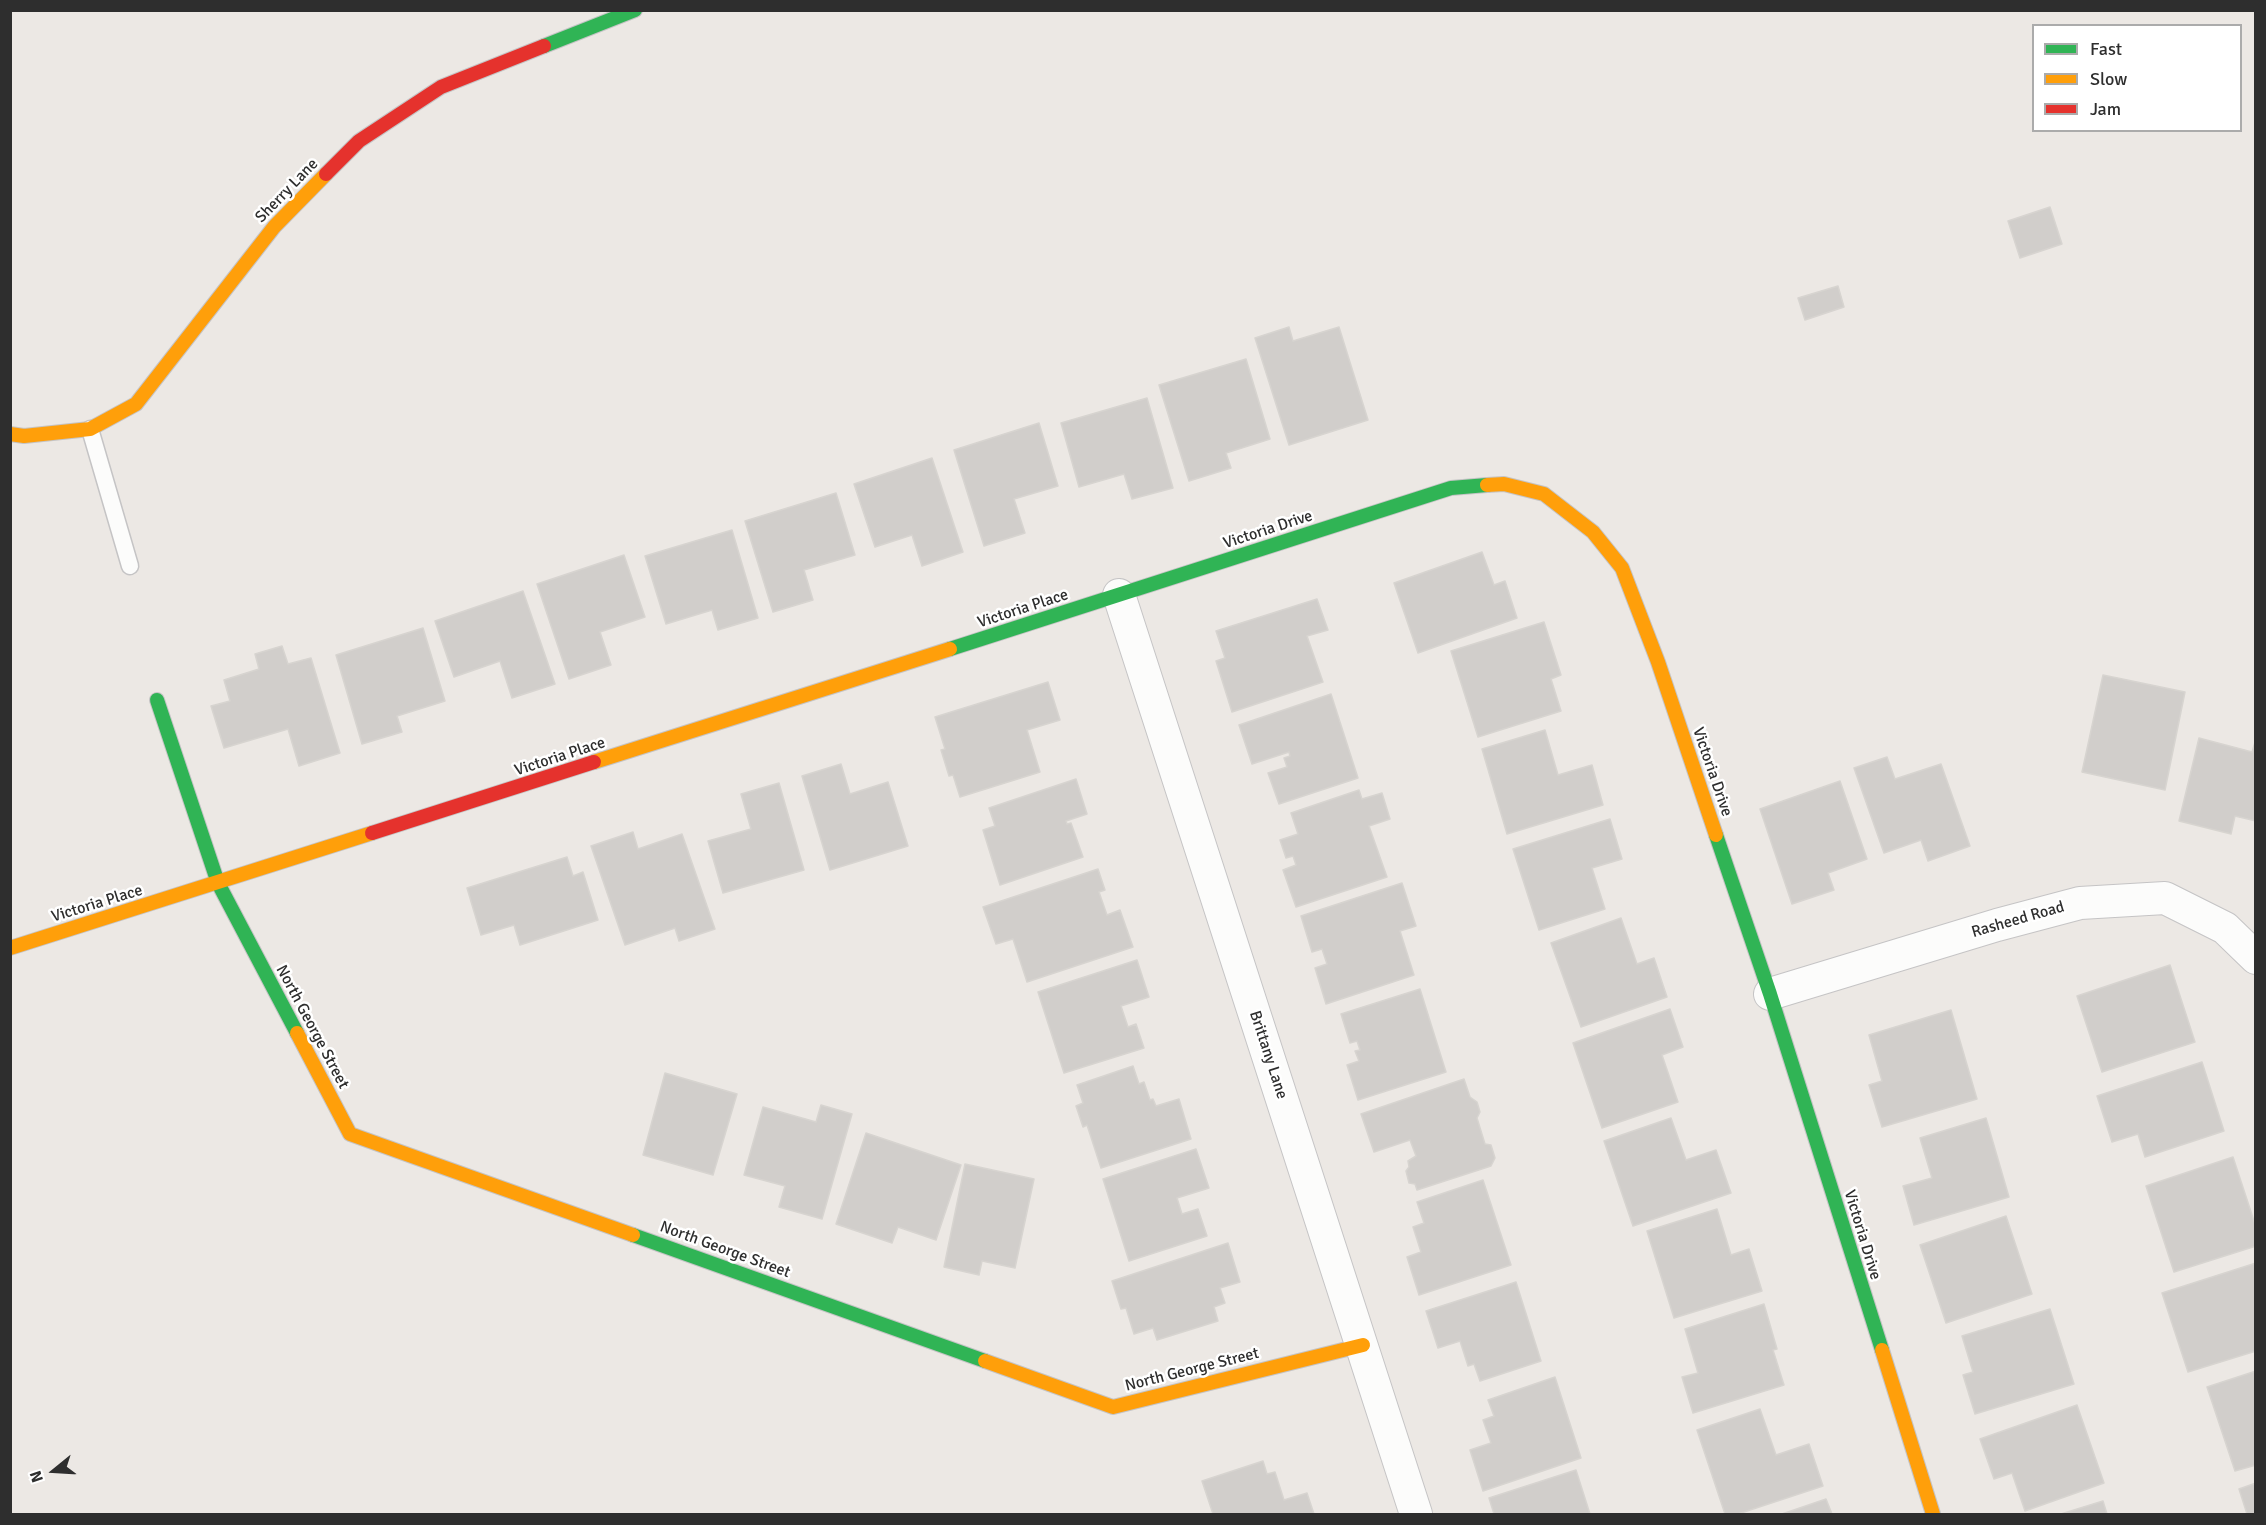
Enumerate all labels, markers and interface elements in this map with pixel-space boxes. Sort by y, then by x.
legend [2032,24,2242,132]
text: Fast [2090,38,2122,60]
text: Slow [2090,68,2127,90]
text: Jam [2090,98,2121,120]
street label: Sherry Lane [252,155,322,227]
street label: Victoria Drive [1221,507,1315,553]
street label: Victoria Place [975,585,1071,633]
street label: Victoria Drive [1688,725,1736,819]
street label: Victoria Place [512,733,608,781]
street label: Victoria Place [49,881,145,927]
street label: Rasheed Road [1969,898,2067,942]
street label: North George Street [271,962,353,1092]
street label: Brittany Lane [1245,1008,1291,1102]
street label: Victoria Drive [1839,1188,1885,1282]
street label: North George Street [657,1218,793,1282]
street label: North George Street [1123,1344,1261,1396]
north arrow [24,1441,84,1501]
text: N [26,1468,48,1485]

